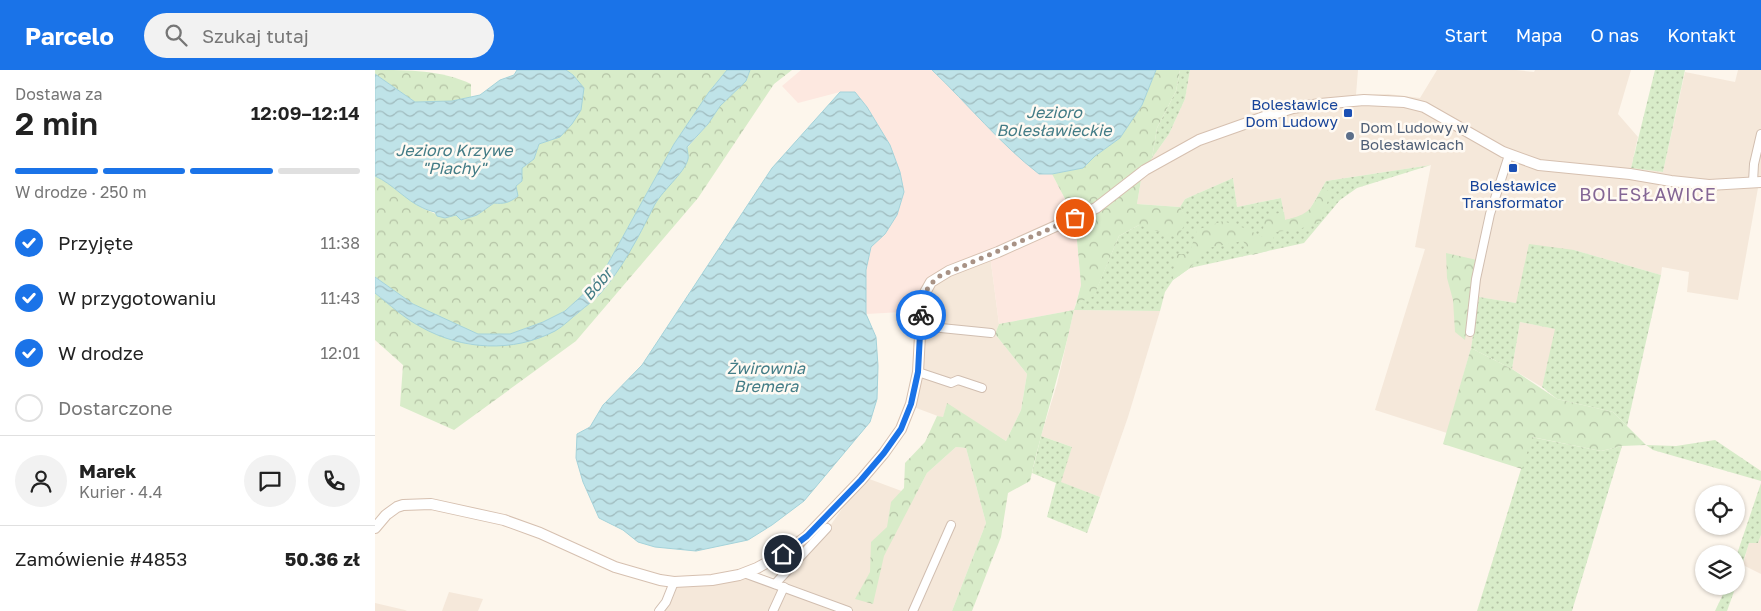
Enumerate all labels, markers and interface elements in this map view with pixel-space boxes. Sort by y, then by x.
search box [144,13,494,58]
text: Parcelo [25,21,114,50]
icon: search [162,21,190,49]
text: Szukaj tutaj [202,24,309,47]
text: Start [1445,24,1488,46]
text: Mapa [1516,24,1563,46]
text: O nas [1591,24,1639,46]
text: Kontakt [1667,24,1736,46]
text: Dostawa za [15,84,102,104]
place label: Bolesławice Dom Ludowy [1245,95,1339,130]
text: 12:09–12:14 [251,101,360,124]
water label: Jezioro Bolesławieckie [996,102,1113,140]
text: 2 min [15,104,98,142]
marker: Bolesławice Dom Ludowy [1342,107,1354,119]
place label: Dom Ludowy w Bolesławicach [1360,118,1469,153]
marker: Dom Ludowy w Bolesławicach [1344,130,1356,142]
water label: Jezioro Krzywe "Piachy" [395,140,514,178]
marker: Bolesławice Transformator [1507,162,1519,174]
place label: Bolesławice Transformator [1462,176,1564,211]
text: W drodze · 250 m [15,182,147,202]
district label: BOLESŁAWICE [1579,183,1717,205]
pin [1054,197,1096,239]
icon: bag [1061,204,1089,232]
icon: check [15,229,43,257]
text: Przyjęte [58,231,133,254]
text: 11:38 [321,233,360,253]
water label: Bóbr [578,262,618,304]
icon: check [15,284,43,312]
text: W przygotowaniu [58,286,216,309]
text: 11:43 [321,288,360,308]
courier [896,290,946,340]
icon: bike [907,301,935,329]
icon: check [15,339,43,367]
text: W drodze [58,341,144,364]
text: 12:01 [320,343,360,363]
water label: Żwirownia Bremera [727,358,806,396]
text: Dostarczone [58,396,172,419]
button: person [15,455,67,507]
button: chat [244,455,296,507]
button: phone [308,455,360,507]
text: Marek [79,459,136,482]
text: Kurier · 4.4 [79,482,163,502]
map controls [1695,485,1745,595]
button: locate [1695,485,1745,535]
pin [762,533,804,575]
icon: home [769,540,797,568]
button: layers [1695,545,1745,595]
text: Zamówienie #4853 [15,547,187,570]
text: 50.36 zł [285,547,360,570]

